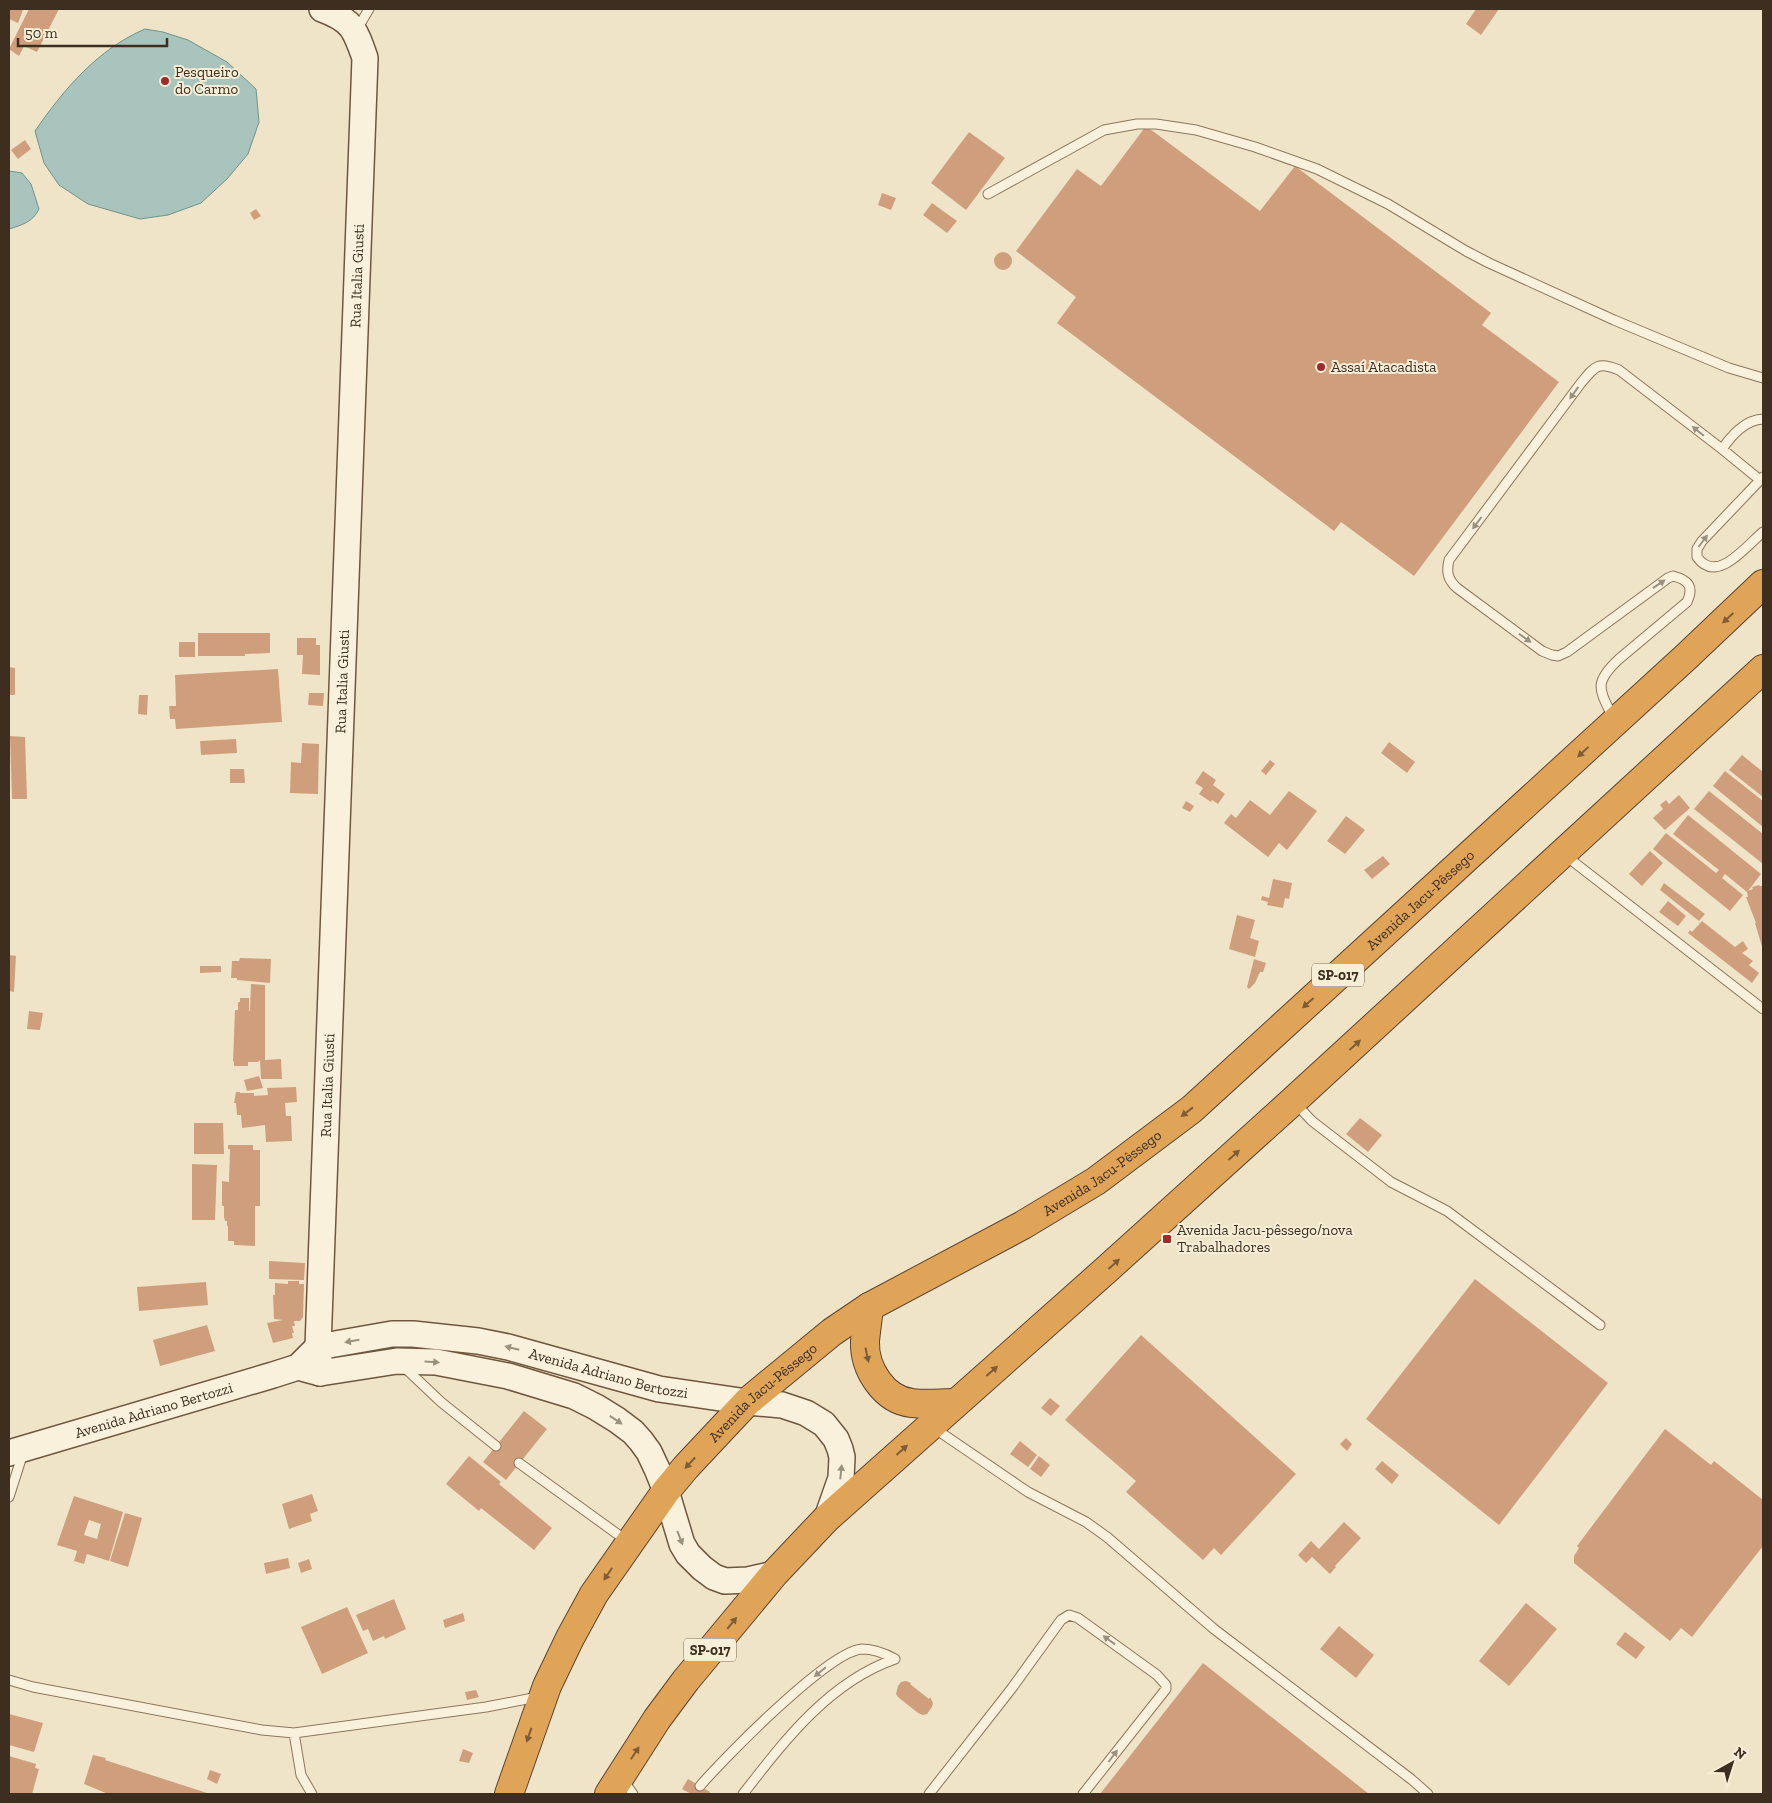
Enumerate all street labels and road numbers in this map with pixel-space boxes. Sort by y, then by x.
street label: Rua Italia Giusti [346,224,368,328]
street label: Rua Italia Giusti [331,629,353,734]
street label: Avenida Jacu-Pêssego [1363,846,1478,954]
road number: SP-017 [1312,964,1364,986]
street label: Rua Italia Giusti [317,1033,338,1138]
street label: Avenida Jacu-Pêssego [1040,1126,1165,1220]
street label: Avenida Jacu-Pêssego [705,1339,821,1446]
street label: Avenida Adriano Bertozzi [527,1344,689,1402]
street label: Avenida Adriano Bertozzi [73,1378,235,1442]
road number: SP-017 [684,1638,736,1662]

